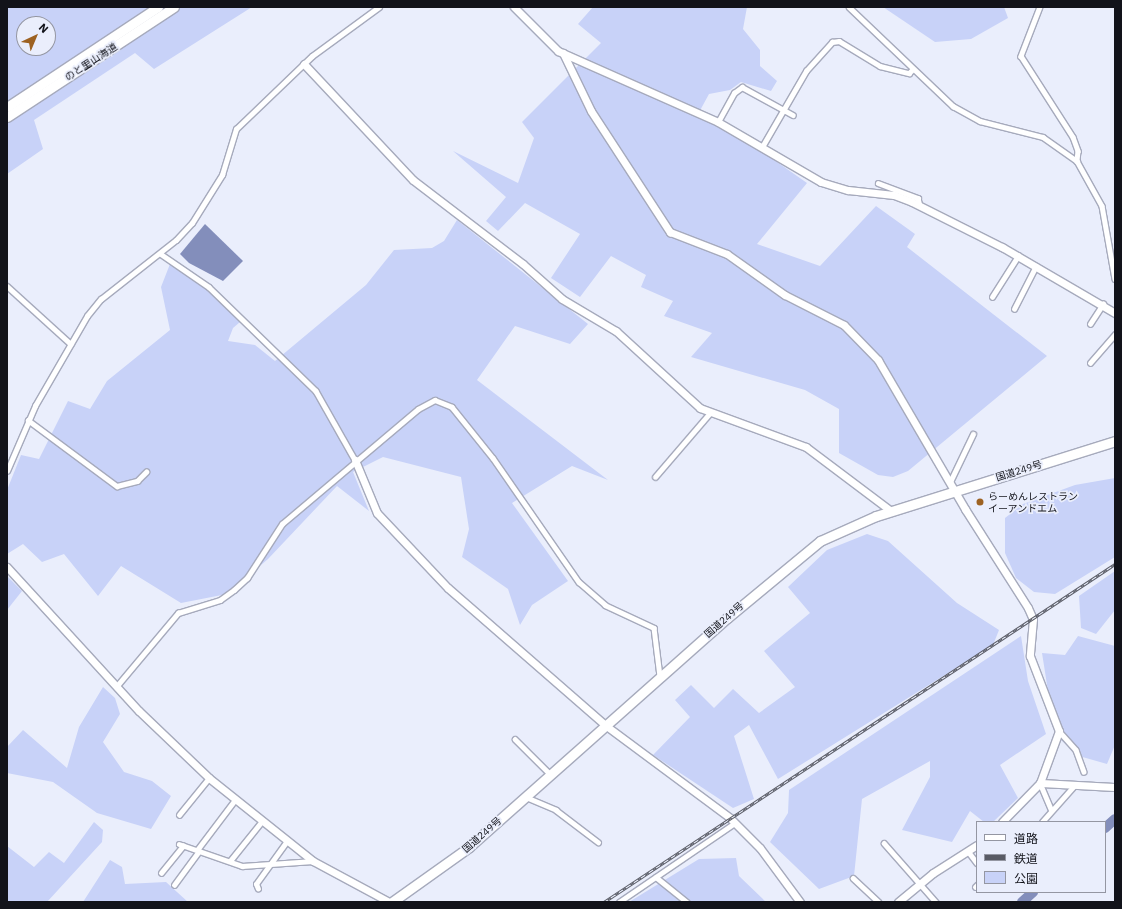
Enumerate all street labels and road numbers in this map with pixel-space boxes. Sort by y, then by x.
street label: のと里山海道 [63,41,119,83]
street label: 国道249号 [994,458,1044,484]
street label: 国道249号 [702,600,746,640]
street label: 国道249号 [460,815,504,855]

